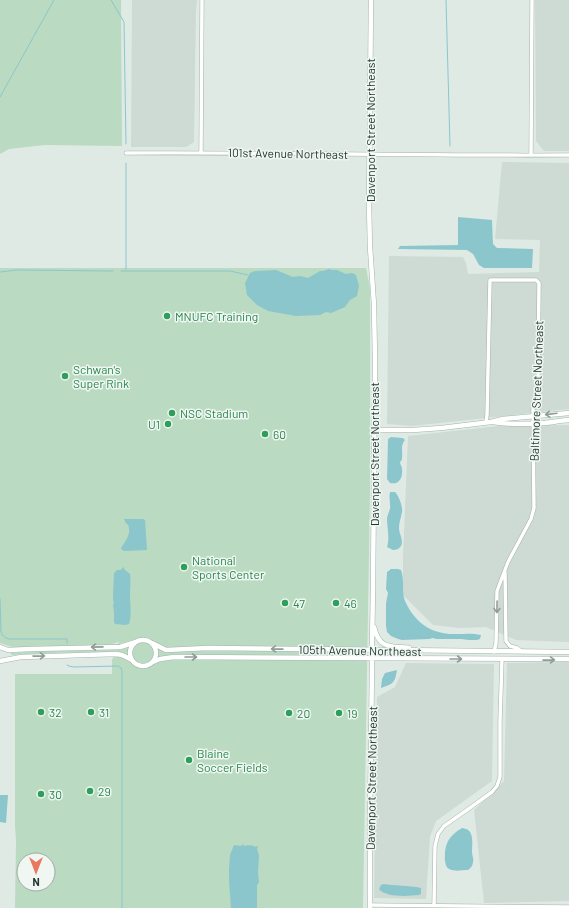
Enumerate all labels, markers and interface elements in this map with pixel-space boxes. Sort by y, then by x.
street label: Davenport Street Northeast [363,58,377,202]
street label: 101st Avenue Northeast [228,145,348,161]
place label: MNUFC Training [175,309,258,323]
marker: MNUFC Training [162,311,172,321]
street label: Baltimore Street Northeast [527,320,545,462]
place label: Schwan's Super Rink [73,362,129,390]
marker: Schwan's Super Rink [60,371,70,381]
street label: Davenport Street Northeast [367,382,381,526]
place label: NSC Stadium [180,406,248,420]
marker: NSC Stadium [167,408,177,418]
one-way arrow [545,410,558,418]
place label: U1 [148,417,160,431]
marker: U1 [163,419,173,429]
place label: 60 [273,427,286,441]
marker: 60 [260,429,270,439]
place label: National Sports Center [192,553,265,581]
marker: National Sports Center [179,562,189,572]
place label: 47 [293,596,305,610]
place label: 46 [344,596,357,610]
marker: 47 [280,598,290,608]
marker: 46 [331,598,341,608]
one-way arrow [493,600,501,613]
street label: 105th Avenue Northeast [298,642,422,658]
one-way arrow [91,644,104,651]
one-way arrow [271,646,284,653]
one-way arrow [32,653,45,660]
one-way arrow [184,653,197,661]
one-way arrow [449,655,462,663]
one-way arrow [542,656,555,664]
place label: 32 [49,705,62,719]
place label: 31 [99,705,109,719]
place label: 20 [297,706,310,720]
place label: 19 [347,706,357,720]
street label: Davenport Street Northeast [363,706,379,850]
marker: 32 [36,707,46,717]
marker: 31 [86,707,96,717]
marker: 20 [284,708,294,718]
marker: 19 [334,708,344,718]
place label: Blaine Soccer Fields [197,746,268,774]
marker: Blaine Soccer Fields [184,755,194,765]
place label: 29 [98,784,111,798]
marker: 29 [85,786,95,796]
place label: 30 [49,787,62,801]
marker: 30 [36,789,46,799]
north arrow [16,852,56,892]
text: N [32,876,40,889]

